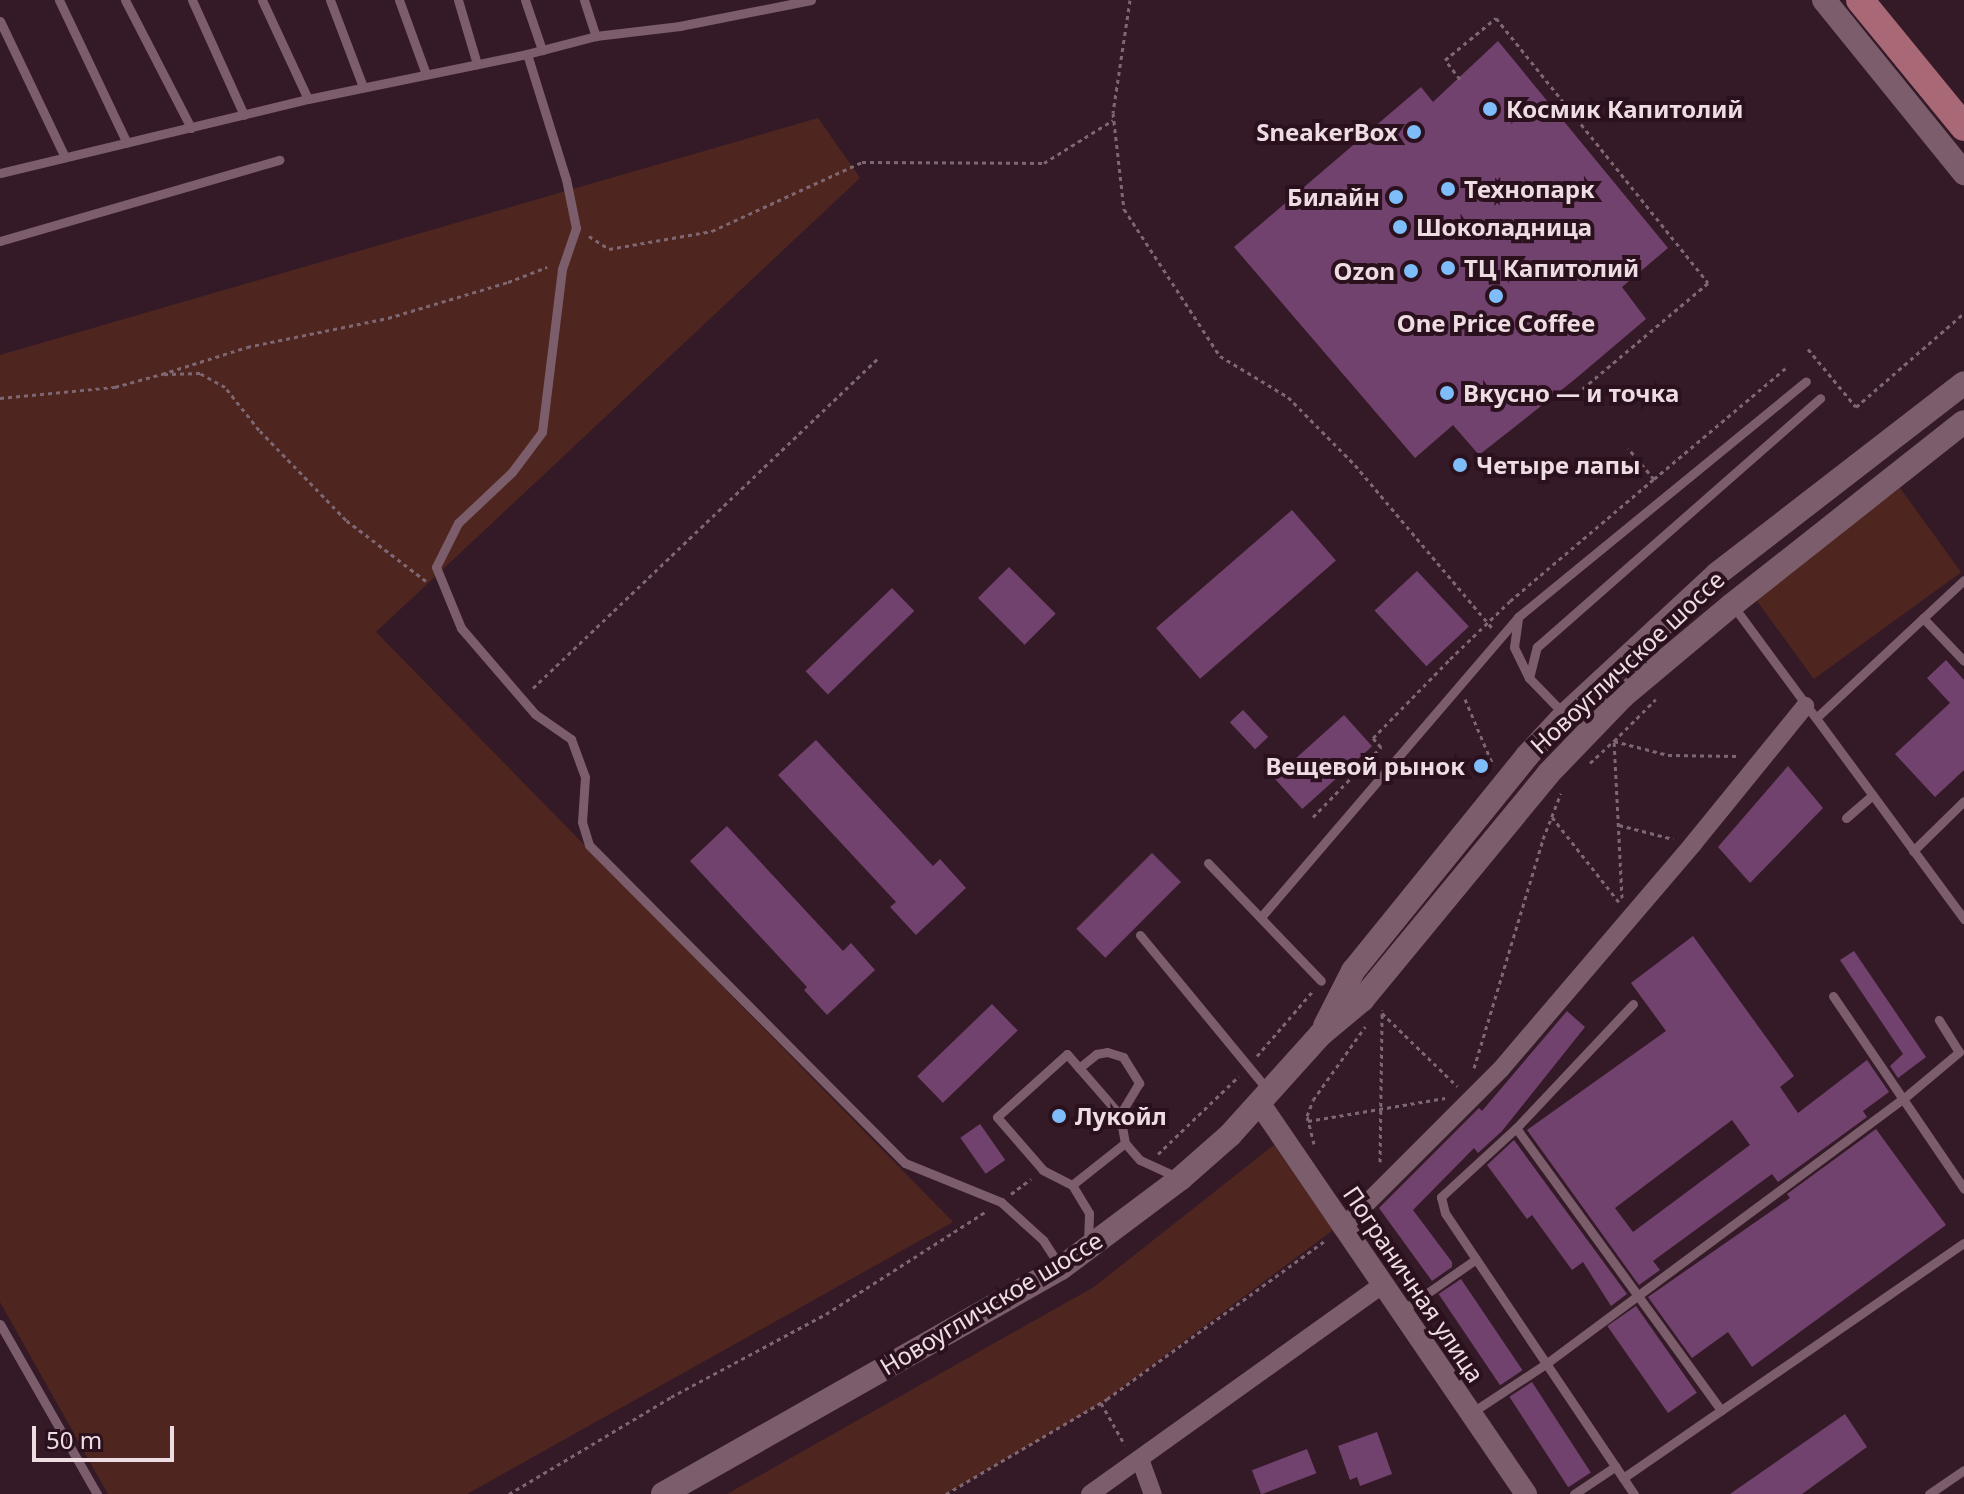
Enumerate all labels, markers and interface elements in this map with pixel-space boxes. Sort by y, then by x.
place label: Космик Капитолий [1506,95,1743,123]
marker: Космик Капитолий [1481,100,1499,118]
place label: SneakerBox [1256,118,1398,146]
marker: SneakerBox [1405,123,1423,141]
place label: Технопарк [1464,175,1595,203]
marker: Технопарк [1439,180,1457,198]
place label: Билайн [1287,183,1380,211]
marker: Билайн [1387,188,1405,206]
place label: Шоколадница [1416,213,1592,241]
marker: Шоколадница [1391,218,1409,236]
place label: ТЦ Капитолий [1464,254,1639,282]
place label: Ozon [1334,257,1395,285]
marker: ТЦ Капитолий [1439,259,1457,277]
marker: Ozon [1402,262,1420,280]
marker: One Price Coffee [1487,287,1505,305]
place label: One Price Coffee [1397,309,1595,337]
place label: Вкусно — и точка [1463,379,1679,407]
marker: Вкусно — и точка [1438,384,1456,402]
place label: Четыре лапы [1476,451,1640,479]
marker: Четыре лапы [1451,456,1469,474]
street label: Новоугличское шоссе [1524,565,1730,759]
place label: Вещевой рынок [1265,752,1465,780]
marker: Вещевой рынок [1472,757,1490,775]
place label: Лукойл [1075,1102,1167,1130]
marker: Лукойл [1050,1107,1068,1125]
street label: Пограничная улица [1338,1180,1490,1388]
street label: Новоугличское шоссе [875,1225,1107,1381]
scale bar [36,1410,178,1460]
text: 50 m [46,1423,102,1456]

